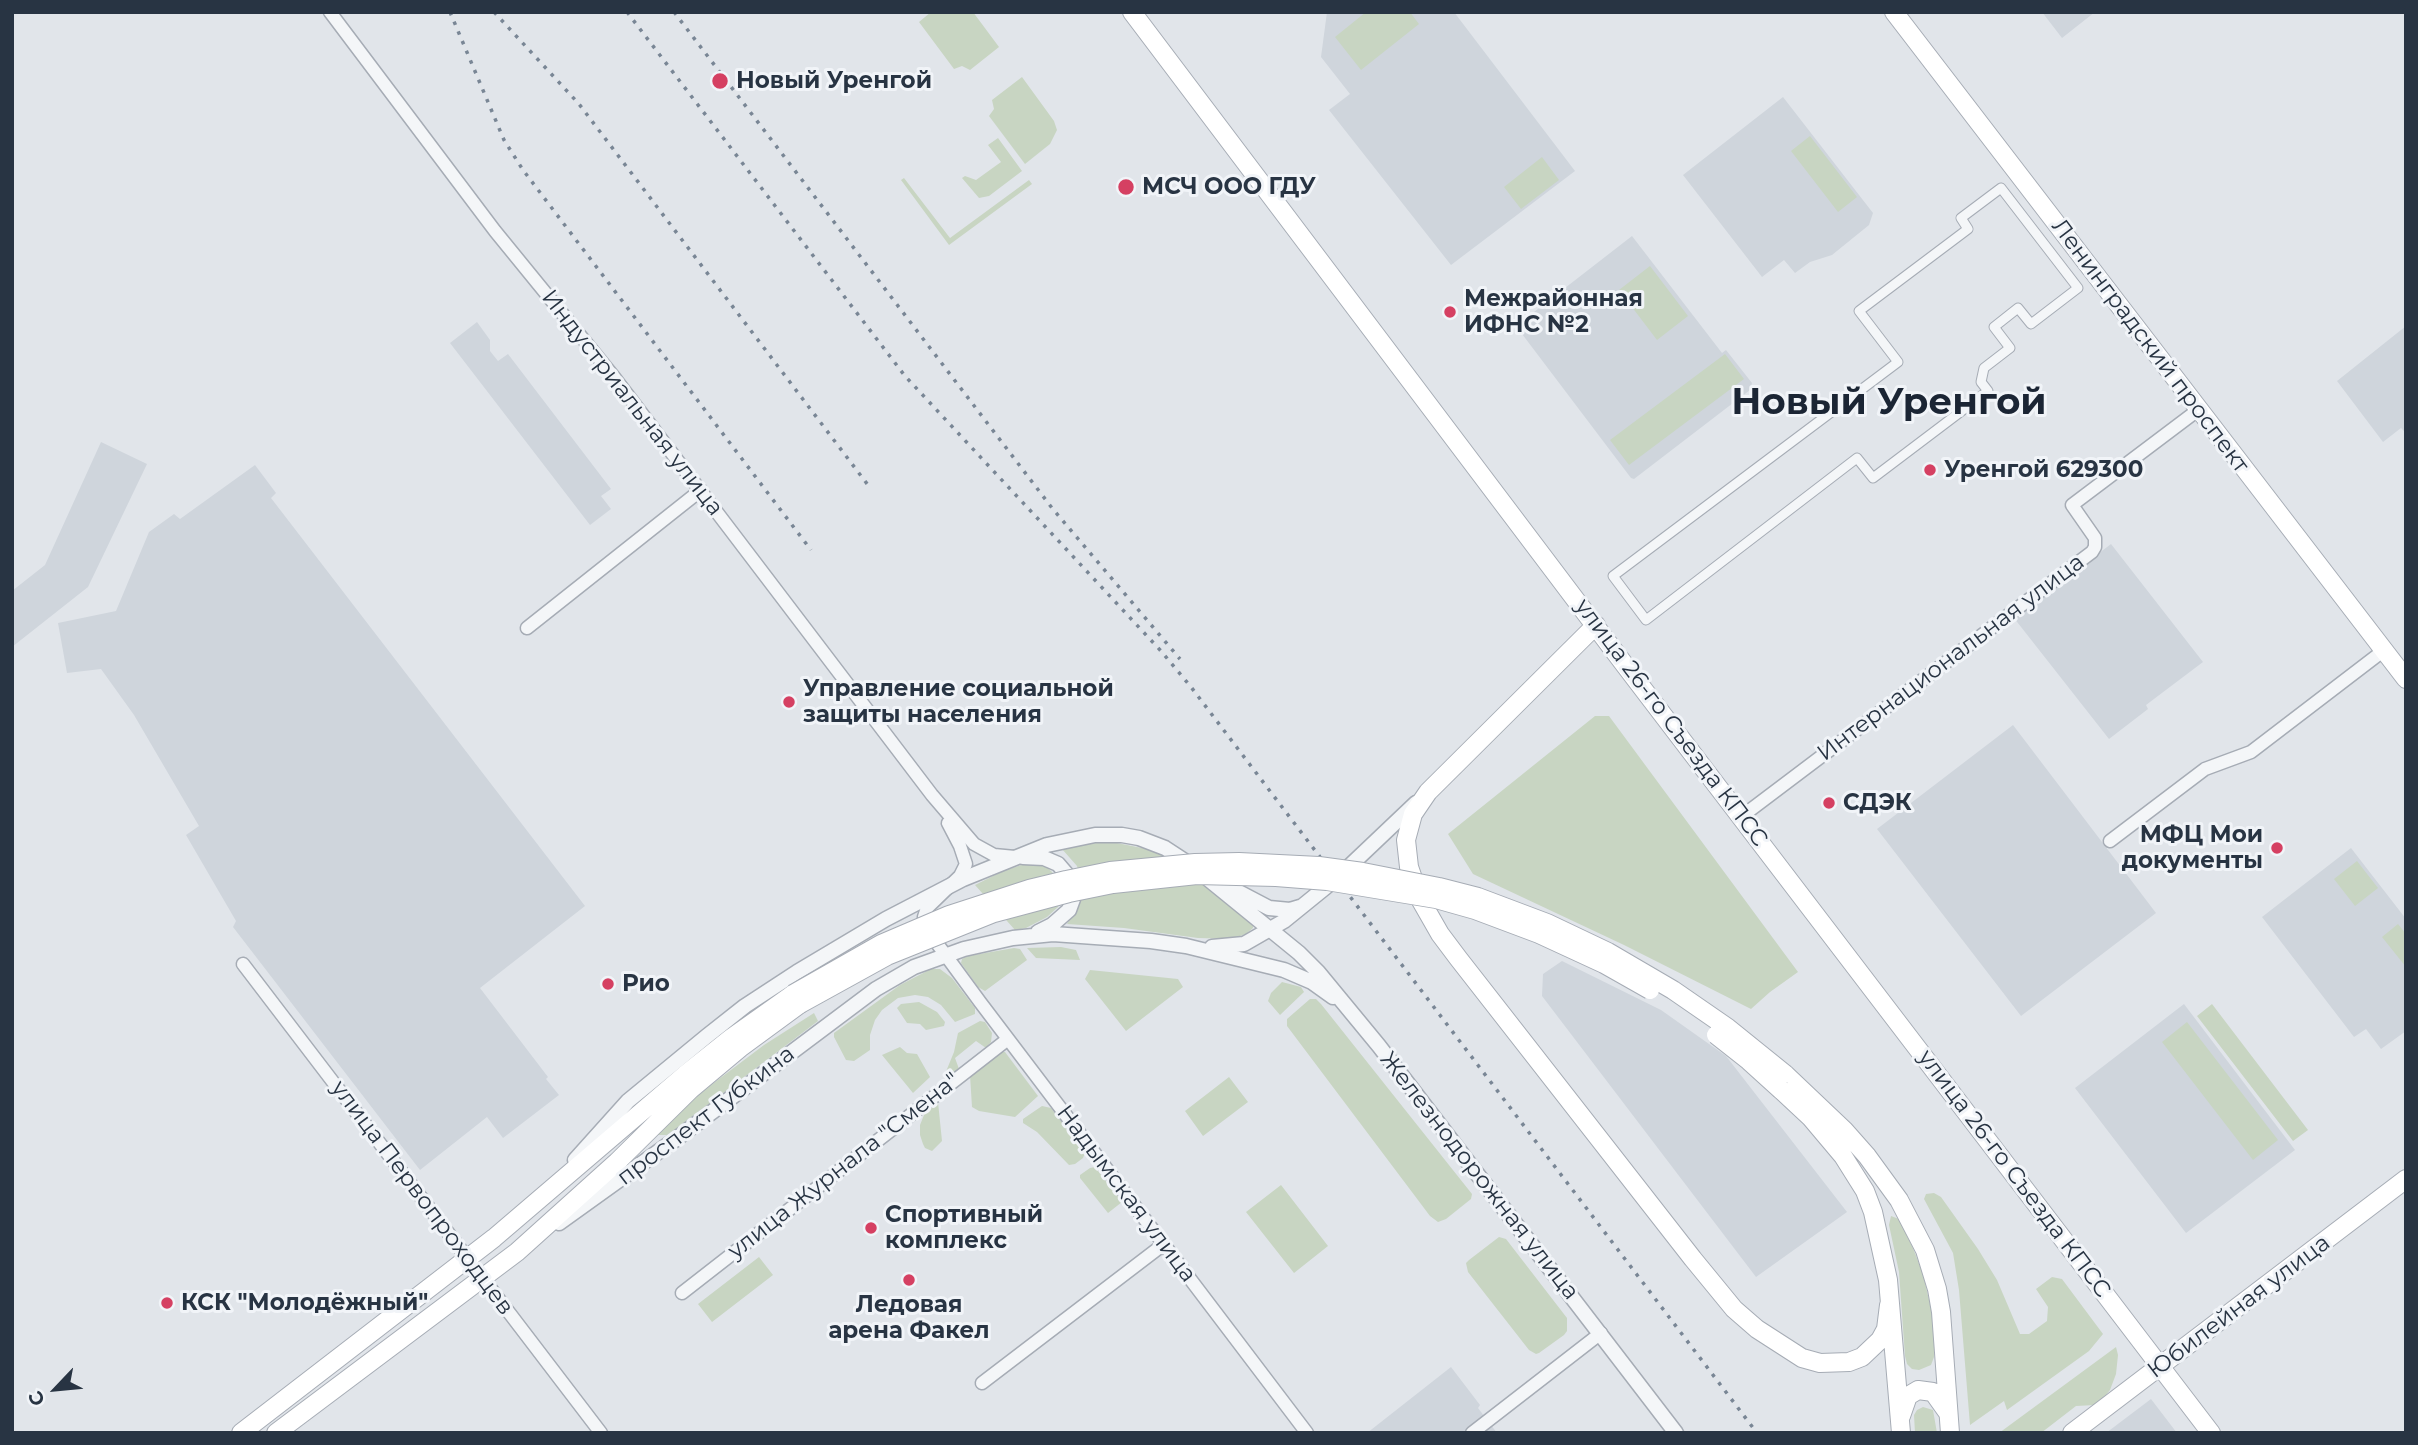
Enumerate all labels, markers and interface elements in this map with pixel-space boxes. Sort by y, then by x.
place label: Новый Уренгой [736,67,932,95]
marker: Новый Уренгой [710,71,730,91]
place label: МСЧ ООО ГДУ [1142,173,1316,201]
marker: МСЧ ООО ГДУ [1116,177,1136,197]
street label: Ленинградский проспект [2045,214,2255,478]
street label: Индустриальная улица [535,285,729,521]
place label: Межрайонная ИФНС №2 [1464,285,1643,339]
marker: Межрайонная ИФНС №2 [1442,304,1458,320]
district label: Новый Уренгой [1731,381,2047,425]
place label: Уренгой 629300 [1944,456,2143,484]
marker: Уренгой 629300 [1922,462,1938,478]
street label: Интернациональная улица [1812,549,2090,767]
street label: улица 26-го Съезда КПСС [1569,594,1773,852]
place label: Управление социальной защиты населения [803,675,1114,729]
marker: Управление социальной защиты населения [781,694,797,710]
place label: СДЭК [1843,789,1912,817]
marker: СДЭК [1821,795,1837,811]
place label: МФЦ Мои документы [2122,821,2263,875]
marker: МФЦ Мои документы [2269,840,2285,856]
place label: Рио [622,970,670,998]
marker: Рио [600,976,616,992]
street label: проспект Губкина [612,1040,800,1192]
street label: улица 26-го Съезда КПСС [1912,1045,2116,1303]
street label: Железнодорожная улица [1374,1047,1584,1305]
street label: улица Журнала "Смена" [723,1067,965,1265]
street label: улица Первопроходцев [325,1075,519,1321]
street label: Надымская улица [1050,1100,1202,1288]
place label: Спортивный комплекс [885,1201,1043,1255]
marker: Спортивный комплекс [863,1220,879,1236]
street label: Юбилейная улица [2142,1229,2336,1385]
marker: Ледовая арена Факел [901,1272,917,1288]
place label: КСК "Молодёжный" [181,1289,428,1317]
place label: Ледовая арена Факел [828,1291,990,1345]
marker: КСК "Молодёжный" [159,1295,175,1311]
north arrow [21,1354,91,1424]
text: С [23,1387,50,1410]

